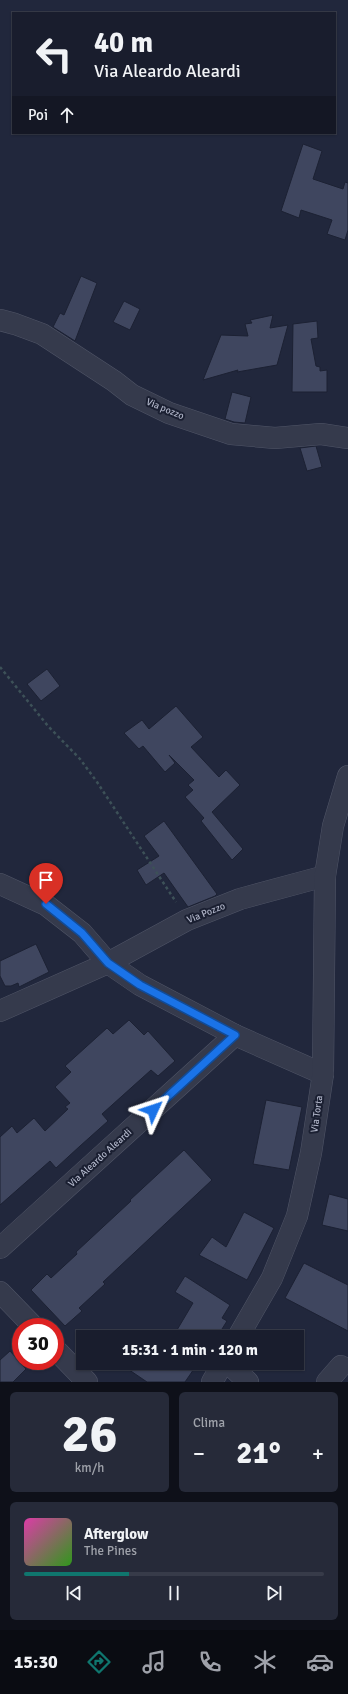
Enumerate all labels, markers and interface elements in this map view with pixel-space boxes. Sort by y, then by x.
text: 40 m [94,26,153,60]
icon: left [28,28,80,80]
text: Via Aleardo Aleardi [94,60,241,82]
icon: ahead [56,104,78,126]
text: Poi [28,106,48,124]
street label: Via pozzo [144,396,186,422]
pin [29,863,63,904]
icon: arrive [35,869,57,891]
street label: Via Pozzo [185,900,227,926]
position arrow [132,1089,174,1131]
street label: Via Torta [308,1095,326,1133]
street label: Via Aleardo Aleardi [66,1126,134,1190]
speed limit sign: 30 [12,1318,64,1370]
text: 15:31 · 1 min · 120 m [122,1341,258,1359]
text: 26 [61,1402,118,1466]
text: Clima [193,1415,225,1431]
text: 21° [236,1435,281,1472]
text: − [193,1440,205,1467]
text: + [312,1440,324,1467]
text: km/h [75,1460,104,1476]
text: Afterglow [84,1525,148,1543]
text: The Pines [84,1543,137,1559]
icon: previous [63,1582,85,1604]
icon: pause [163,1582,185,1604]
icon: next [263,1582,285,1604]
icon: directions [85,1648,113,1676]
icon: music [140,1648,168,1676]
icon: phone [196,1648,224,1676]
icon: climate [251,1648,279,1676]
icon: car [306,1648,334,1676]
text: 15:30 [14,1651,58,1673]

